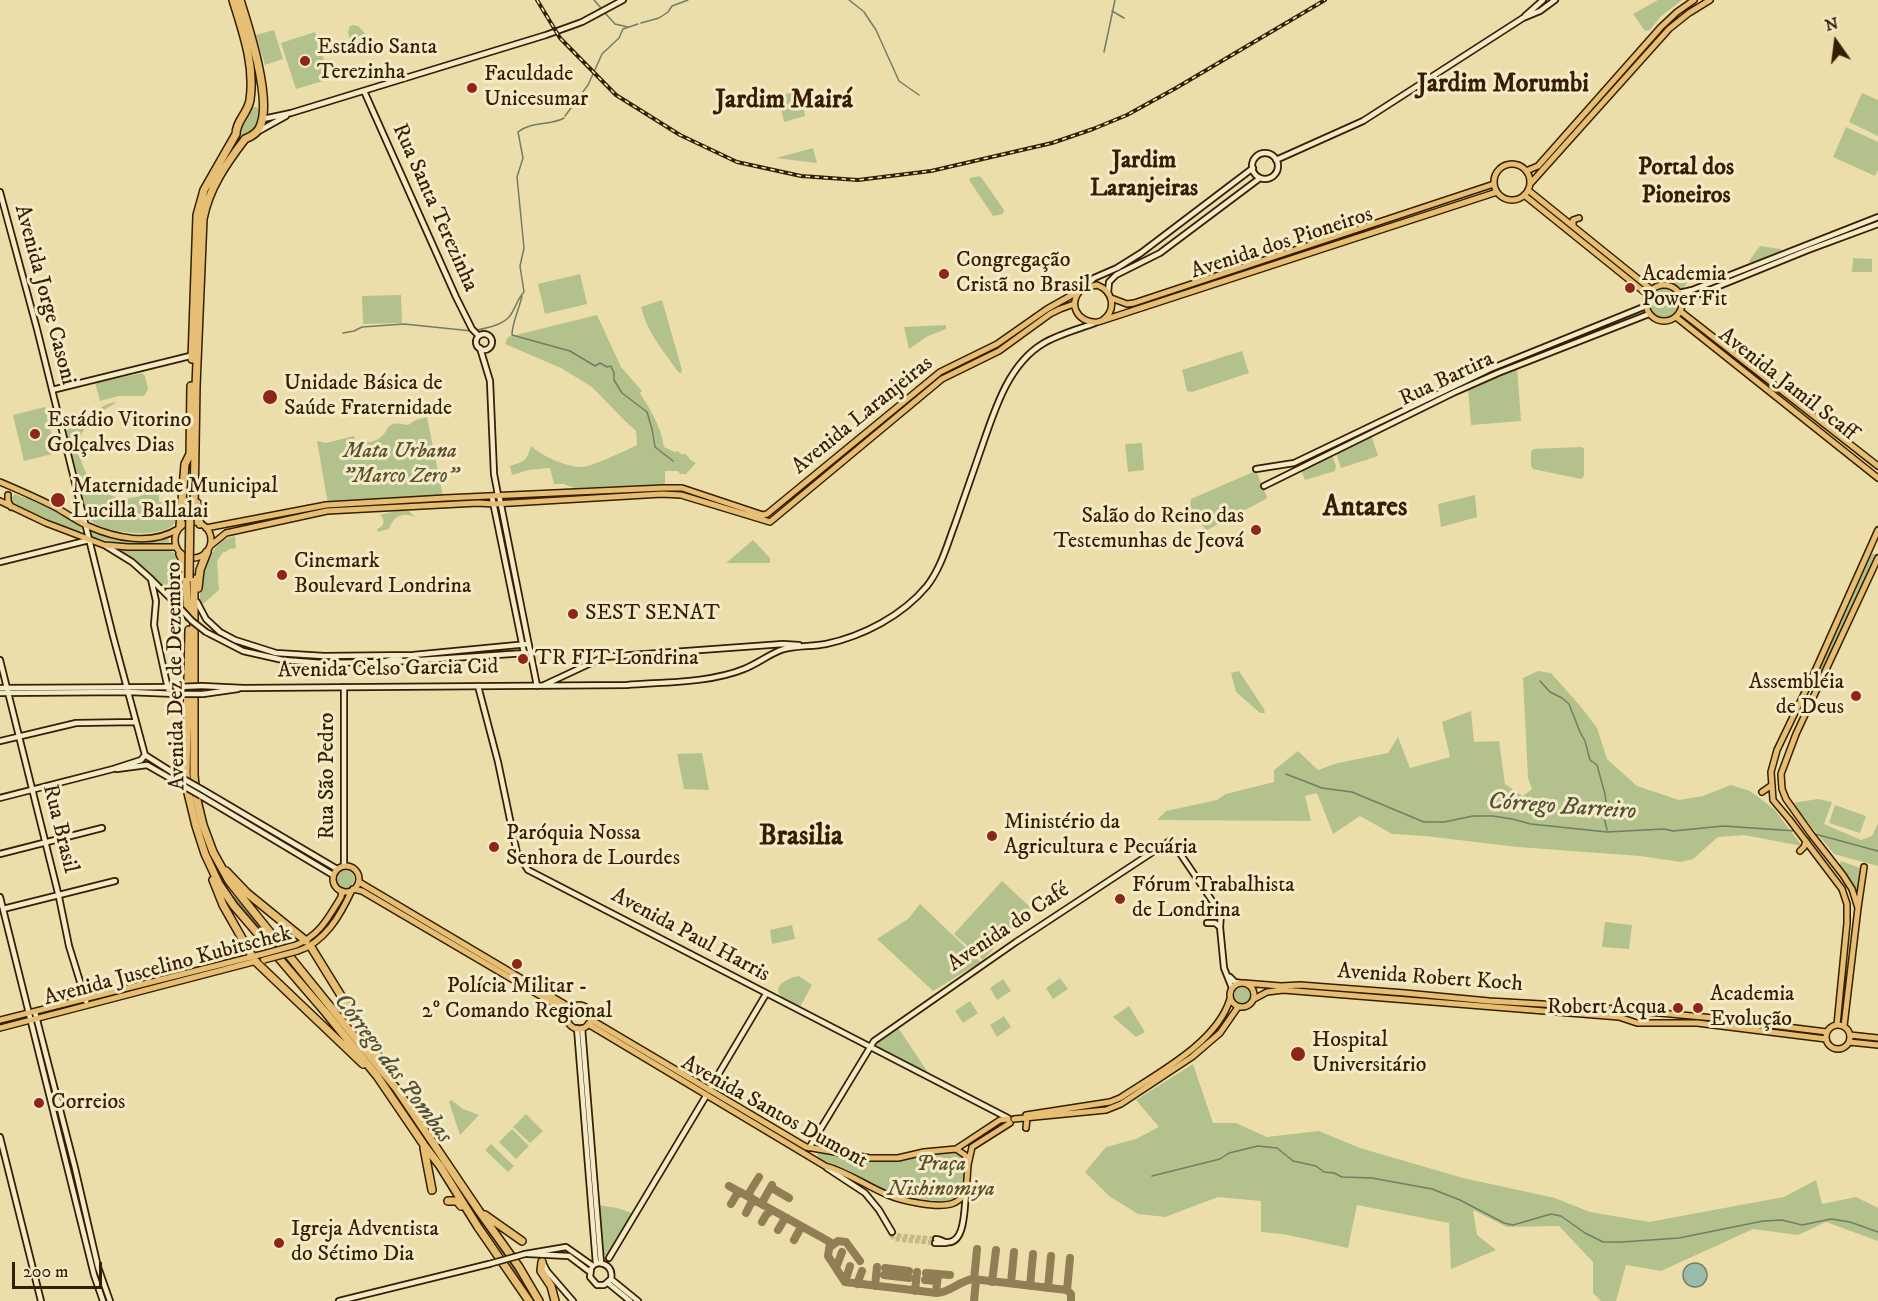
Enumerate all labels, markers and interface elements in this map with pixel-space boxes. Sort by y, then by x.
north arrow [1806,12,1866,72]
text: N [1823,13,1840,36]
place label: Estádio Santa Terezinha [317,35,437,86]
marker: Estádio Santa Terezinha [298,54,312,68]
place label: Faculdade Unicesumar [484,62,588,113]
district label: Jardim Morumbi [1417,70,1589,102]
marker: Faculdade Unicesumar [465,81,479,95]
district label: Jardim Mairá [715,86,853,118]
street label: Rua Santa Terezinha [385,120,483,296]
district label: Jardim Laranjeiras [1090,148,1198,204]
district label: Portal dos Pioneiros [1638,155,1734,211]
street label: Avenida Jorge Casoni [7,202,81,388]
street label: Avenida dos Pioneiros [1188,202,1376,286]
place label: Congregação Cristã no Brasil [956,248,1091,300]
place label: Academia Power Fit [1642,262,1727,314]
marker: Congregação Cristã no Brasil [937,267,951,281]
marker: Academia Power Fit [1623,281,1637,295]
street label: Avenida Jamil Scaff [1713,323,1861,447]
street label: Rua Bartira [1396,347,1498,413]
street label: Avenida Laranjeiras [787,351,939,481]
place label: Unidade Básica de Saúde Fraternidade [284,371,452,422]
marker: Unidade Básica de Saúde Fraternidade [261,388,279,406]
place label: Estádio Vitorino Golçalves Dias [47,408,191,460]
marker: Estádio Vitorino Golçalves Dias [28,427,42,441]
park label: Mata Urbana "Marco Zero" [342,439,458,490]
place label: Maternidade Municipal Lucilla Ballalai [72,474,278,526]
marker: Maternidade Municipal Lucilla Ballalai [49,491,67,509]
district label: Antares [1323,492,1407,526]
place label: Salão do Reino das Testemunhas de Jeová [1053,504,1244,556]
marker: Salão do Reino das Testemunhas de Jeová [1249,523,1263,537]
place label: Cinemark Boulevard Londrina [294,549,471,600]
street label: Avenida Dez de Dezembro [162,561,192,791]
marker: Cinemark Boulevard Londrina [275,568,289,582]
place label: SEST SENAT [585,601,720,627]
marker: SEST SENAT [566,607,580,621]
place label: TR FIT Londrina [535,646,699,672]
marker: TR FIT Londrina [516,652,530,666]
street label: Avenida Celso Garcia Cid [277,655,499,685]
place label: Assembléia de Deus [1749,670,1844,722]
marker: Assembléia de Deus [1849,689,1863,703]
street label: Rua São Pedro [315,712,341,840]
street label: Rua Brasil [35,782,83,876]
water label: Córrego Barreiro [1487,788,1637,828]
place label: Ministério da Agricultura e Pecuária [1004,810,1197,861]
place label: Paróquia Nossa Senhora de Lourdes [506,821,680,872]
district label: Brasilia [759,821,843,855]
marker: Ministério da Agricultura e Pecuária [985,829,999,843]
marker: Paróquia Nossa Senhora de Lourdes [487,840,501,854]
place label: Fórum Trabalhista de Londrina [1132,873,1295,924]
street label: Avenida do Café [943,878,1075,978]
street label: Avenida Paul Harris [606,883,774,989]
marker: Fórum Trabalhista de Londrina [1113,892,1127,906]
street label: Avenida Juscelino Kubitschek [41,921,295,1013]
marker: Polícia Militar - 2º Comando Regional [510,957,524,971]
street label: Avenida Robert Koch [1336,959,1524,999]
place label: Polícia Militar - 2º Comando Regional [422,974,612,1026]
place label: Academia Evolução [1710,982,1794,1034]
water label: Córrego das Pombas [326,988,458,1150]
place label: Robert Acqua [1547,995,1666,1021]
marker: Robert Acqua [1671,1001,1685,1015]
marker: Academia Evolução [1691,1001,1705,1015]
place label: Hospital Universitário [1312,1028,1426,1080]
marker: Hospital Universitário [1289,1045,1307,1063]
street label: Avenida Santos Dumont [676,1051,872,1175]
place label: Correios [51,1090,125,1116]
marker: Correios [32,1096,46,1110]
park label: Praça Nishinomiya [887,1152,995,1204]
place label: Igreja Adventista do Sétimo Dia [291,1217,439,1268]
marker: Igreja Adventista do Sétimo Dia [272,1236,286,1250]
scale bar [15,1250,105,1288]
text: 200 m [23,1261,69,1283]

